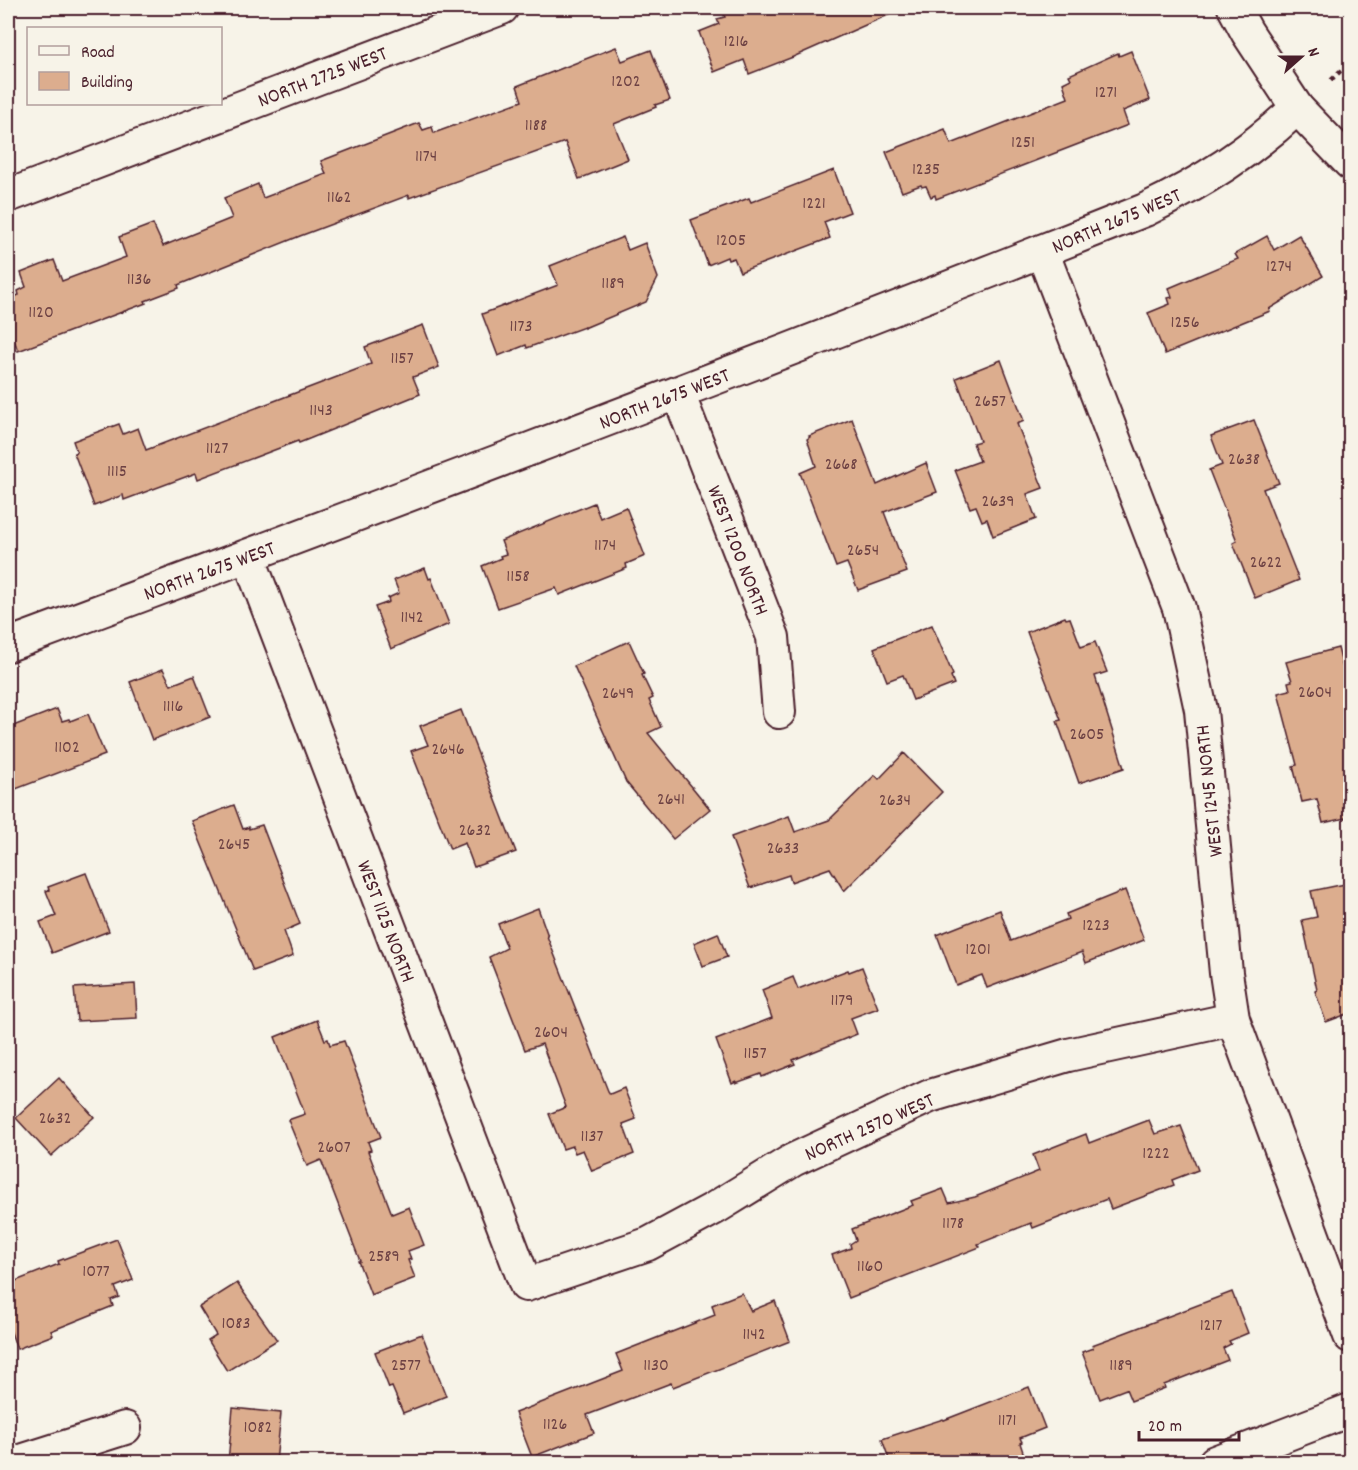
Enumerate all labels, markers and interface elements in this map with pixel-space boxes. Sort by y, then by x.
legend [27,27,222,105]
north arrow [1271,27,1331,87]
house number: 1216 [724,30,748,55]
street label: NORTH 2725 WEST [254,40,393,117]
text: Road [81,41,115,66]
text: N [1301,45,1325,60]
house number: 1202 [611,70,641,95]
text: Building [81,71,133,96]
house number: 1271 [1095,81,1117,106]
house number: 1188 [525,114,547,139]
house number: 1251 [1011,131,1035,156]
house number: 1174 [415,145,437,170]
house number: 1235 [912,158,940,183]
street label: NORTH 2675 WEST [1048,182,1187,264]
house number: 1162 [327,186,351,211]
house number: 1221 [802,192,826,217]
house number: 1205 [716,229,746,254]
house number: 1274 [1266,255,1292,280]
house number: 1136 [127,268,151,293]
house number: 1189 [601,272,625,297]
house number: 1120 [28,301,54,326]
house number: 1256 [1171,311,1199,336]
house number: 1173 [510,315,532,340]
house number: 1157 [390,347,414,372]
street label: NORTH 2675 WEST [595,362,735,440]
house number: 2657 [974,390,1006,415]
house number: 1143 [309,399,333,424]
house number: 1127 [206,437,228,462]
house number: 2638 [1228,448,1260,473]
house number: 2668 [825,453,857,478]
house number: 1115 [107,460,127,485]
street label: WEST 1200 NORTH [698,482,775,621]
house number: 2639 [982,490,1014,515]
house number: 1174 [594,534,616,559]
street label: NORTH 2675 WEST [140,535,281,611]
house number: 2654 [847,539,879,564]
house number: 2622 [1250,551,1282,576]
house number: 1158 [506,565,530,590]
house number: 1142 [400,606,424,631]
house number: 2604 [1298,681,1332,706]
house number: 2649 [602,682,634,707]
house number: 1116 [163,695,183,720]
house number: 2605 [1070,723,1104,748]
street label: WEST 1245 NORTH [1189,723,1233,858]
house number: 1102 [54,736,80,761]
house number: 2646 [432,738,464,763]
house number: 2641 [657,788,685,813]
house number: 2634 [879,789,911,814]
house number: 2632 [459,819,491,844]
house number: 2645 [218,833,250,858]
house number: 2633 [767,837,799,862]
street label: WEST 1125 NORTH [347,857,421,988]
house number: 1223 [1082,914,1110,939]
house number: 1201 [965,938,991,963]
house number: 1179 [830,989,854,1014]
house number: 2604 [534,1021,568,1046]
house number: 1157 [743,1042,767,1067]
street label: NORTH 2570 WEST [801,1087,940,1171]
house number: 2632 [39,1107,71,1132]
house number: 1137 [581,1125,603,1150]
house number: 2607 [317,1136,351,1161]
house number: 1222 [1142,1142,1170,1167]
house number: 1178 [942,1212,964,1237]
house number: 2589 [368,1245,400,1270]
house number: 1160 [857,1255,883,1280]
house number: 1077 [82,1260,110,1285]
house number: 1083 [222,1312,250,1337]
house number: 1217 [1200,1314,1222,1339]
house number: 1142 [742,1323,766,1348]
house number: 2577 [391,1354,421,1379]
house number: 1130 [643,1354,669,1379]
house number: 1189 [1109,1354,1133,1379]
scale bar [1139,1404,1240,1442]
house number: 1171 [998,1409,1016,1434]
house number: 1126 [543,1413,567,1438]
text: 20 m [1148,1415,1182,1440]
house number: 1082 [244,1416,272,1441]

